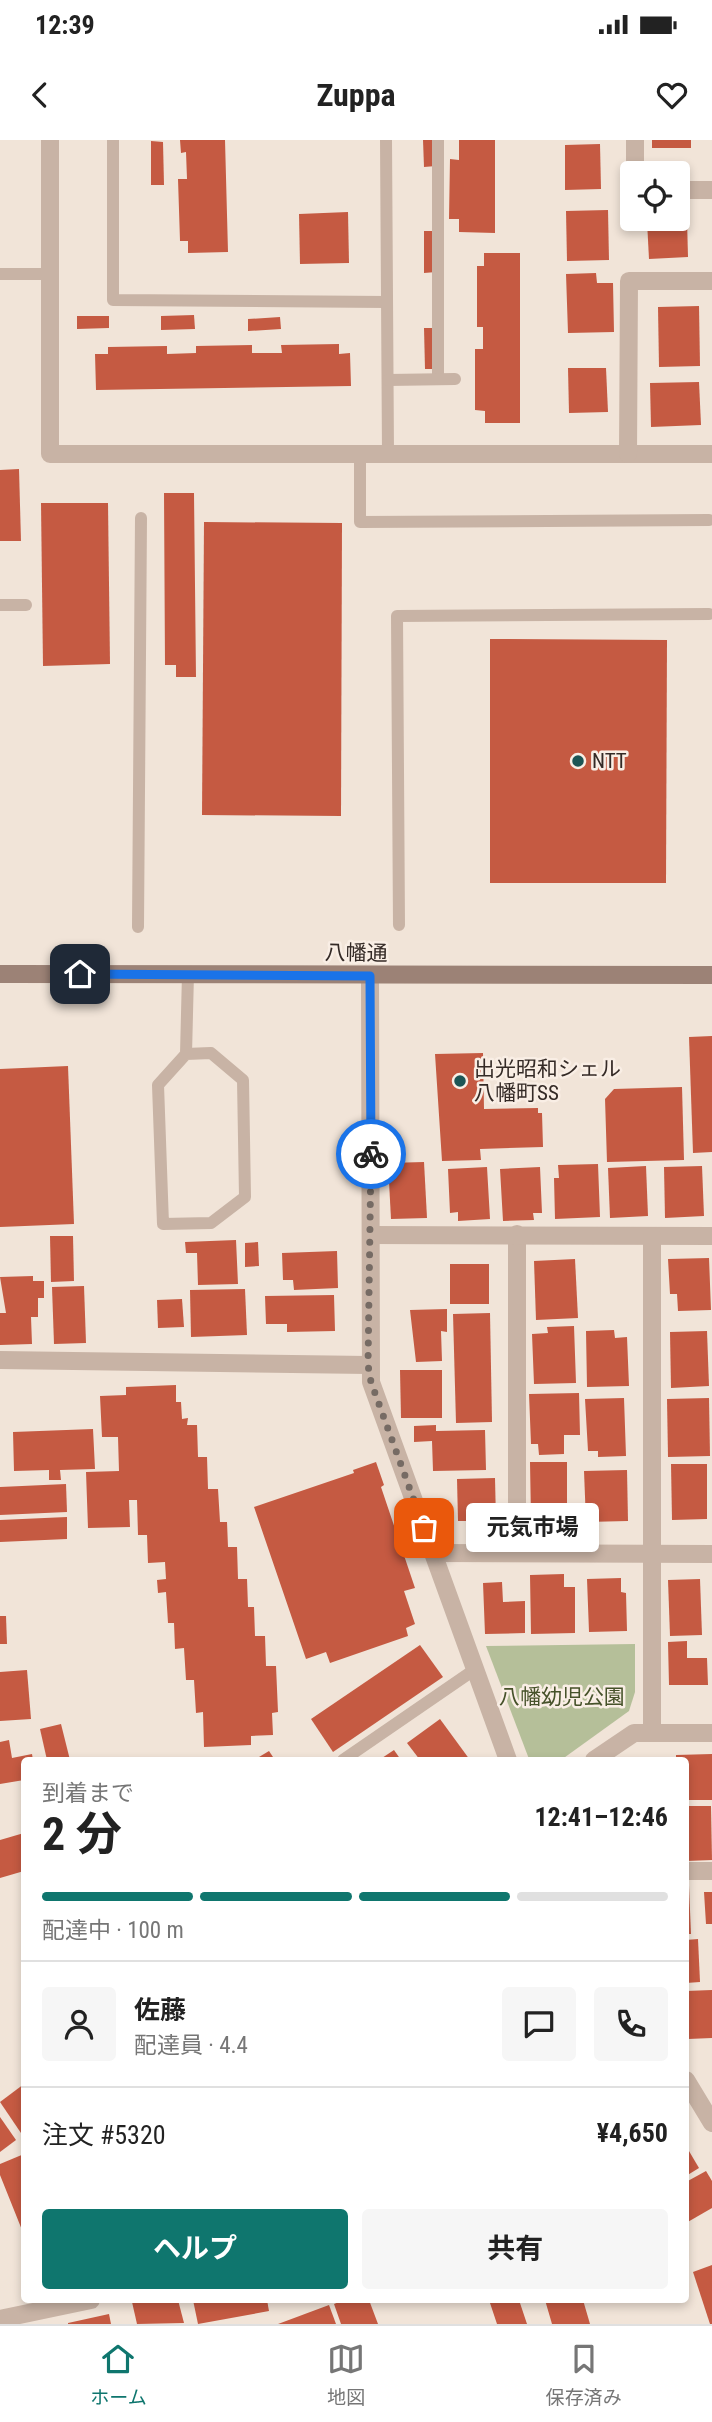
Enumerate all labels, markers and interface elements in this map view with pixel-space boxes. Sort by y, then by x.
text: 12:39 [35,10,95,40]
icon: back [21,76,59,114]
text: Zuppa [316,76,396,114]
icon: heart [653,76,691,114]
map controls [620,161,690,231]
button: locate [620,161,690,231]
place label: NTT [592,749,627,773]
marker: NTT [570,753,586,769]
street label: 八幡通 [324,940,388,966]
pin [50,944,110,1004]
icon: home [61,955,99,993]
place label: 出光昭和シェル 八幡町SS [474,1057,621,1105]
marker: 出光昭和シェル 八幡町SS [452,1073,468,1089]
courier [336,1119,406,1189]
icon: bike [352,1135,390,1173]
pin [394,1498,454,1558]
callout: 元気市場 [466,1504,599,1552]
icon: bag [405,1509,443,1547]
text: 元気市場 [487,1514,579,1541]
park label: 八幡幼児公園 [499,1685,625,1709]
text: 到着まで [42,1780,134,1807]
text: 12:41–12:46 [534,1802,668,1832]
text: 2 分 [42,1807,122,1861]
text: 配達中 · 100 m [42,1917,184,1944]
button: person [42,1987,116,2061]
button: chat [502,1987,576,2061]
button: phone [594,1987,668,2061]
text: 佐藤 [134,1995,186,2025]
text: 配達員 · 4.4 [134,2032,248,2059]
text: ¥4,650 [597,2118,668,2148]
text: 注文 #5320 [42,2120,166,2150]
button: ヘルプ [42,2209,348,2289]
button: 共有 [362,2209,668,2289]
tab: ホーム [90,2340,147,2409]
tab: 地図 [327,2340,365,2409]
tab: 保存済み [546,2340,622,2409]

